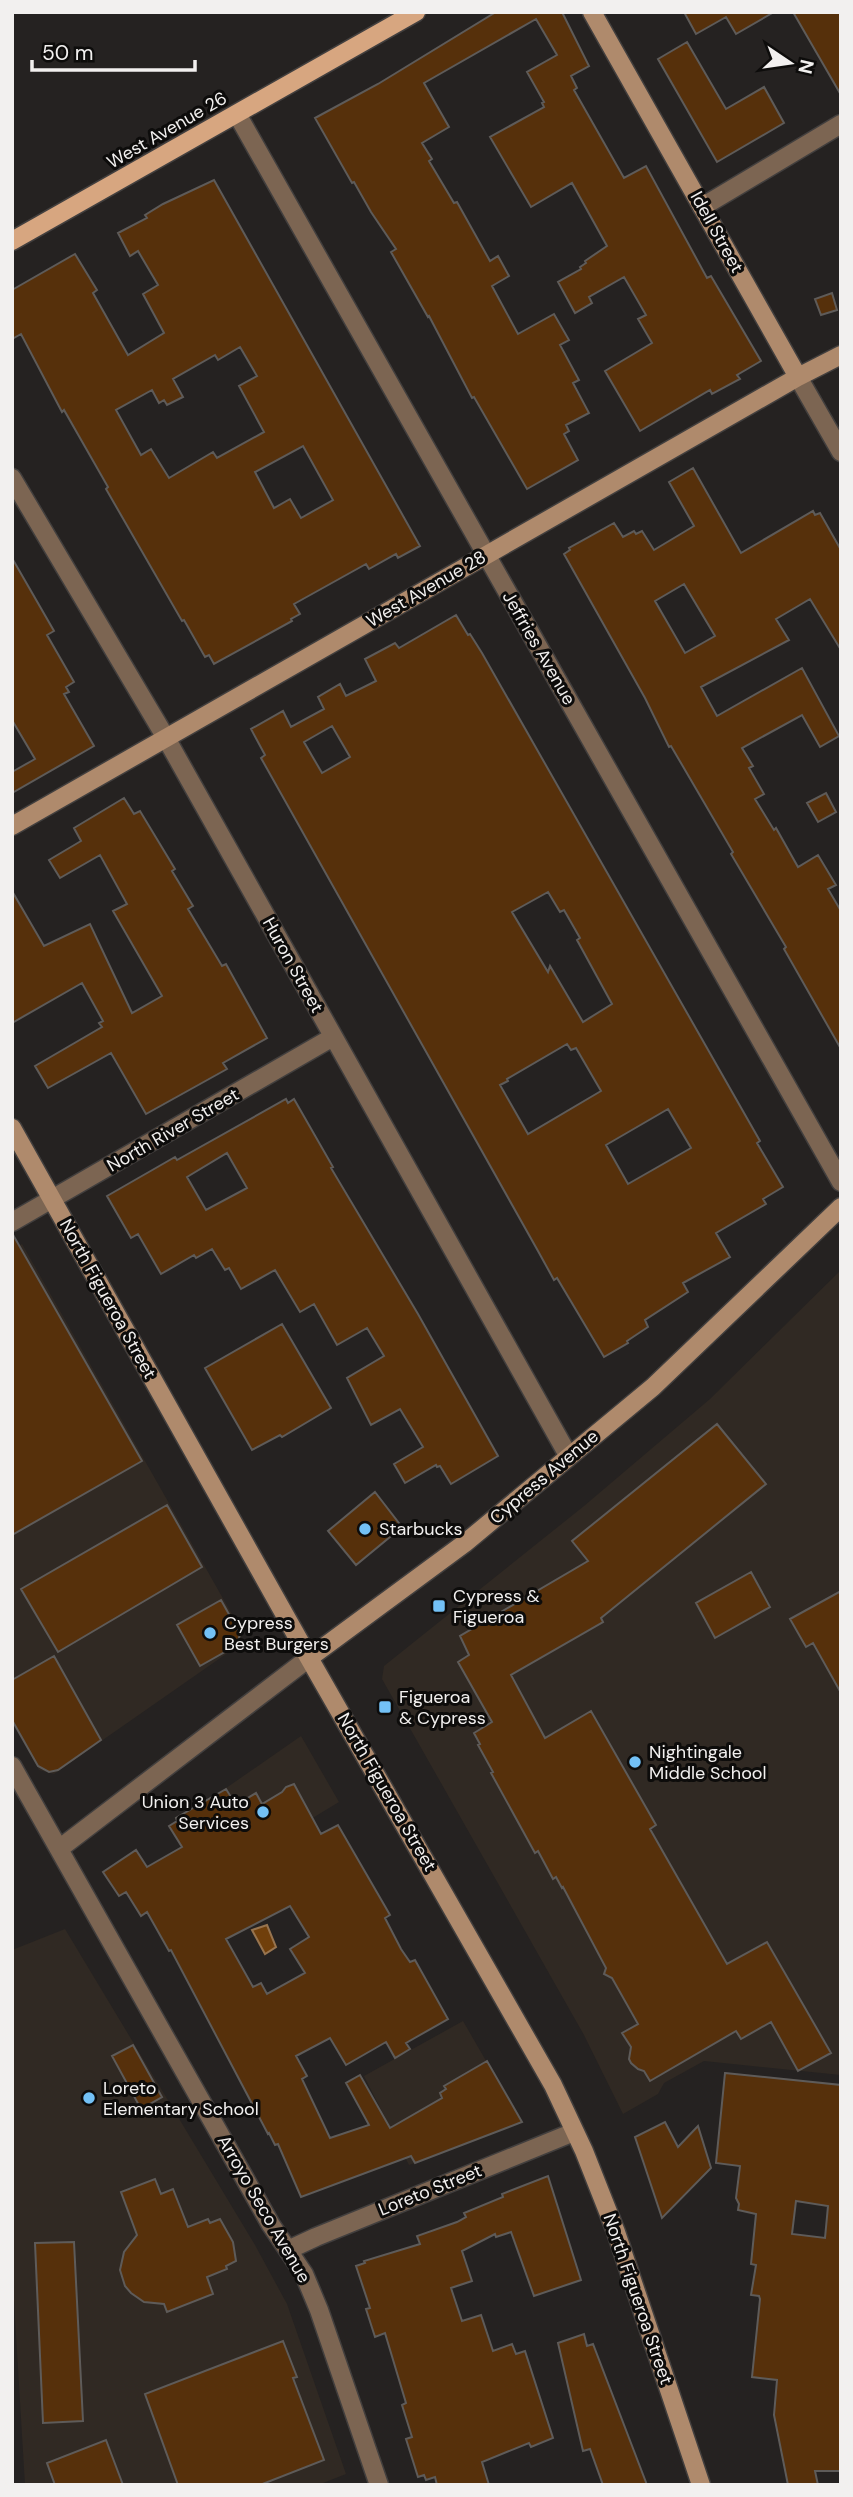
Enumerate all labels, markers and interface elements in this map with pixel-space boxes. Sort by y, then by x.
scale bar [32,28,194,72]
north arrow [755,28,825,98]
text: 50 m [42,39,93,67]
text: N [792,57,820,76]
street label: West Avenue 26 [103,86,231,174]
street label: Idell Street [685,187,749,277]
street label: West Avenue 28 [362,545,490,633]
street label: Jeffries Avenue [497,587,581,709]
street label: Huron Street [257,913,329,1017]
street label: North River Street [103,1082,243,1178]
street label: North Figueroa Street [54,1215,162,1383]
street label: Cypress Avenue [485,1424,603,1530]
place label: Starbucks [379,1517,462,1541]
marker: Starbucks [357,1521,373,1537]
place label: Cypress & Figueroa [453,1584,540,1629]
marker: Cypress & Figueroa [431,1598,447,1614]
place label: Cypress Best Burgers [224,1611,329,1656]
marker: Cypress Best Burgers [202,1625,218,1641]
place label: Figueroa & Cypress [399,1685,486,1730]
marker: Figueroa & Cypress [377,1699,393,1715]
street label: North Figueroa Street [332,1708,442,1876]
place label: Nightingale Middle School [649,1740,767,1785]
marker: Nightingale Middle School [627,1754,643,1770]
place label: Union 3 Auto Services [142,1790,249,1835]
marker: Union 3 Auto Services [255,1804,271,1820]
place label: Loreto Elementary School [103,2076,259,2121]
marker: Loreto Elementary School [81,2090,97,2106]
street label: Arroyo Seco Avenue [212,2131,316,2287]
street label: Loreto Street [375,2158,485,2222]
street label: North Figueroa Street [598,2210,678,2388]

